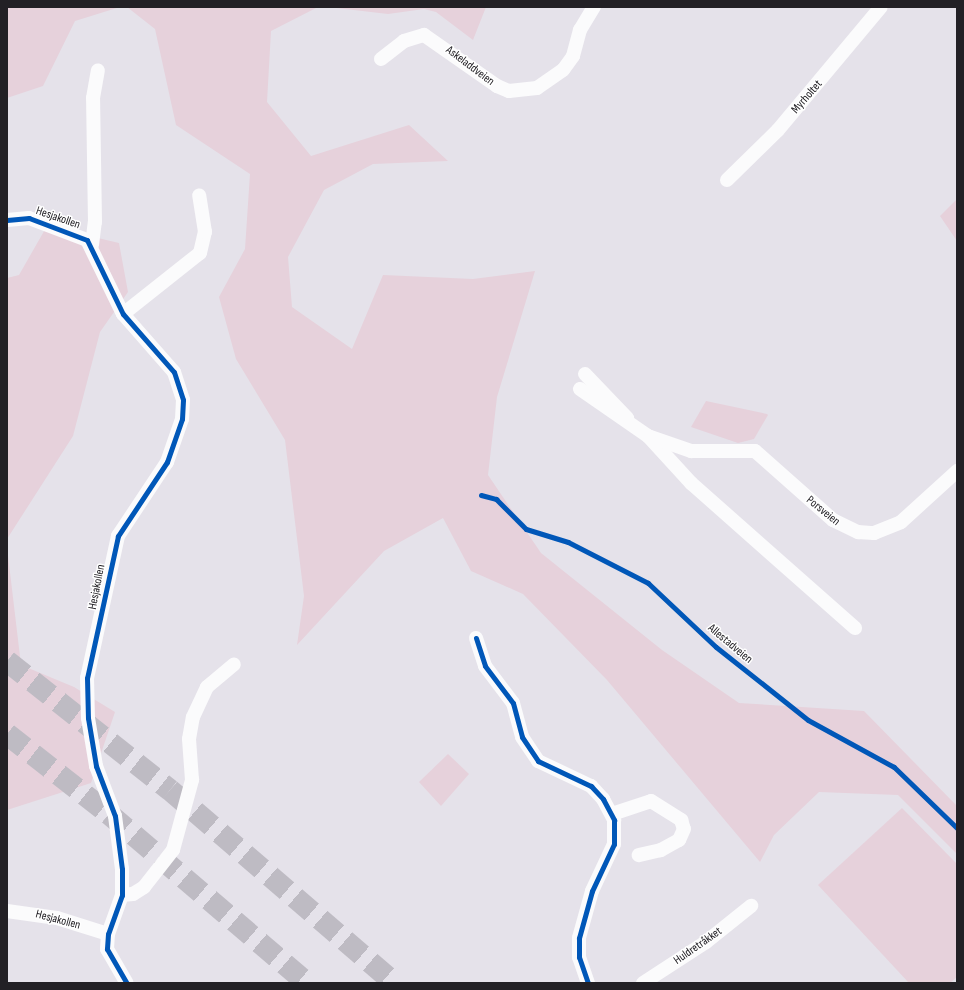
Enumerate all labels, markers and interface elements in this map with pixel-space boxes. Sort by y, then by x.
street label: Askeladdveien [443,43,497,89]
street label: Myrholtet [789,77,825,117]
street label: Hesjakollen [34,204,82,232]
street label: Porsveien [803,493,843,529]
street label: Hesjakollen [86,563,108,611]
street label: Allestadveien [705,621,755,667]
street label: Hesjakollen [34,907,82,933]
street label: Huldretråkket [671,924,725,968]

